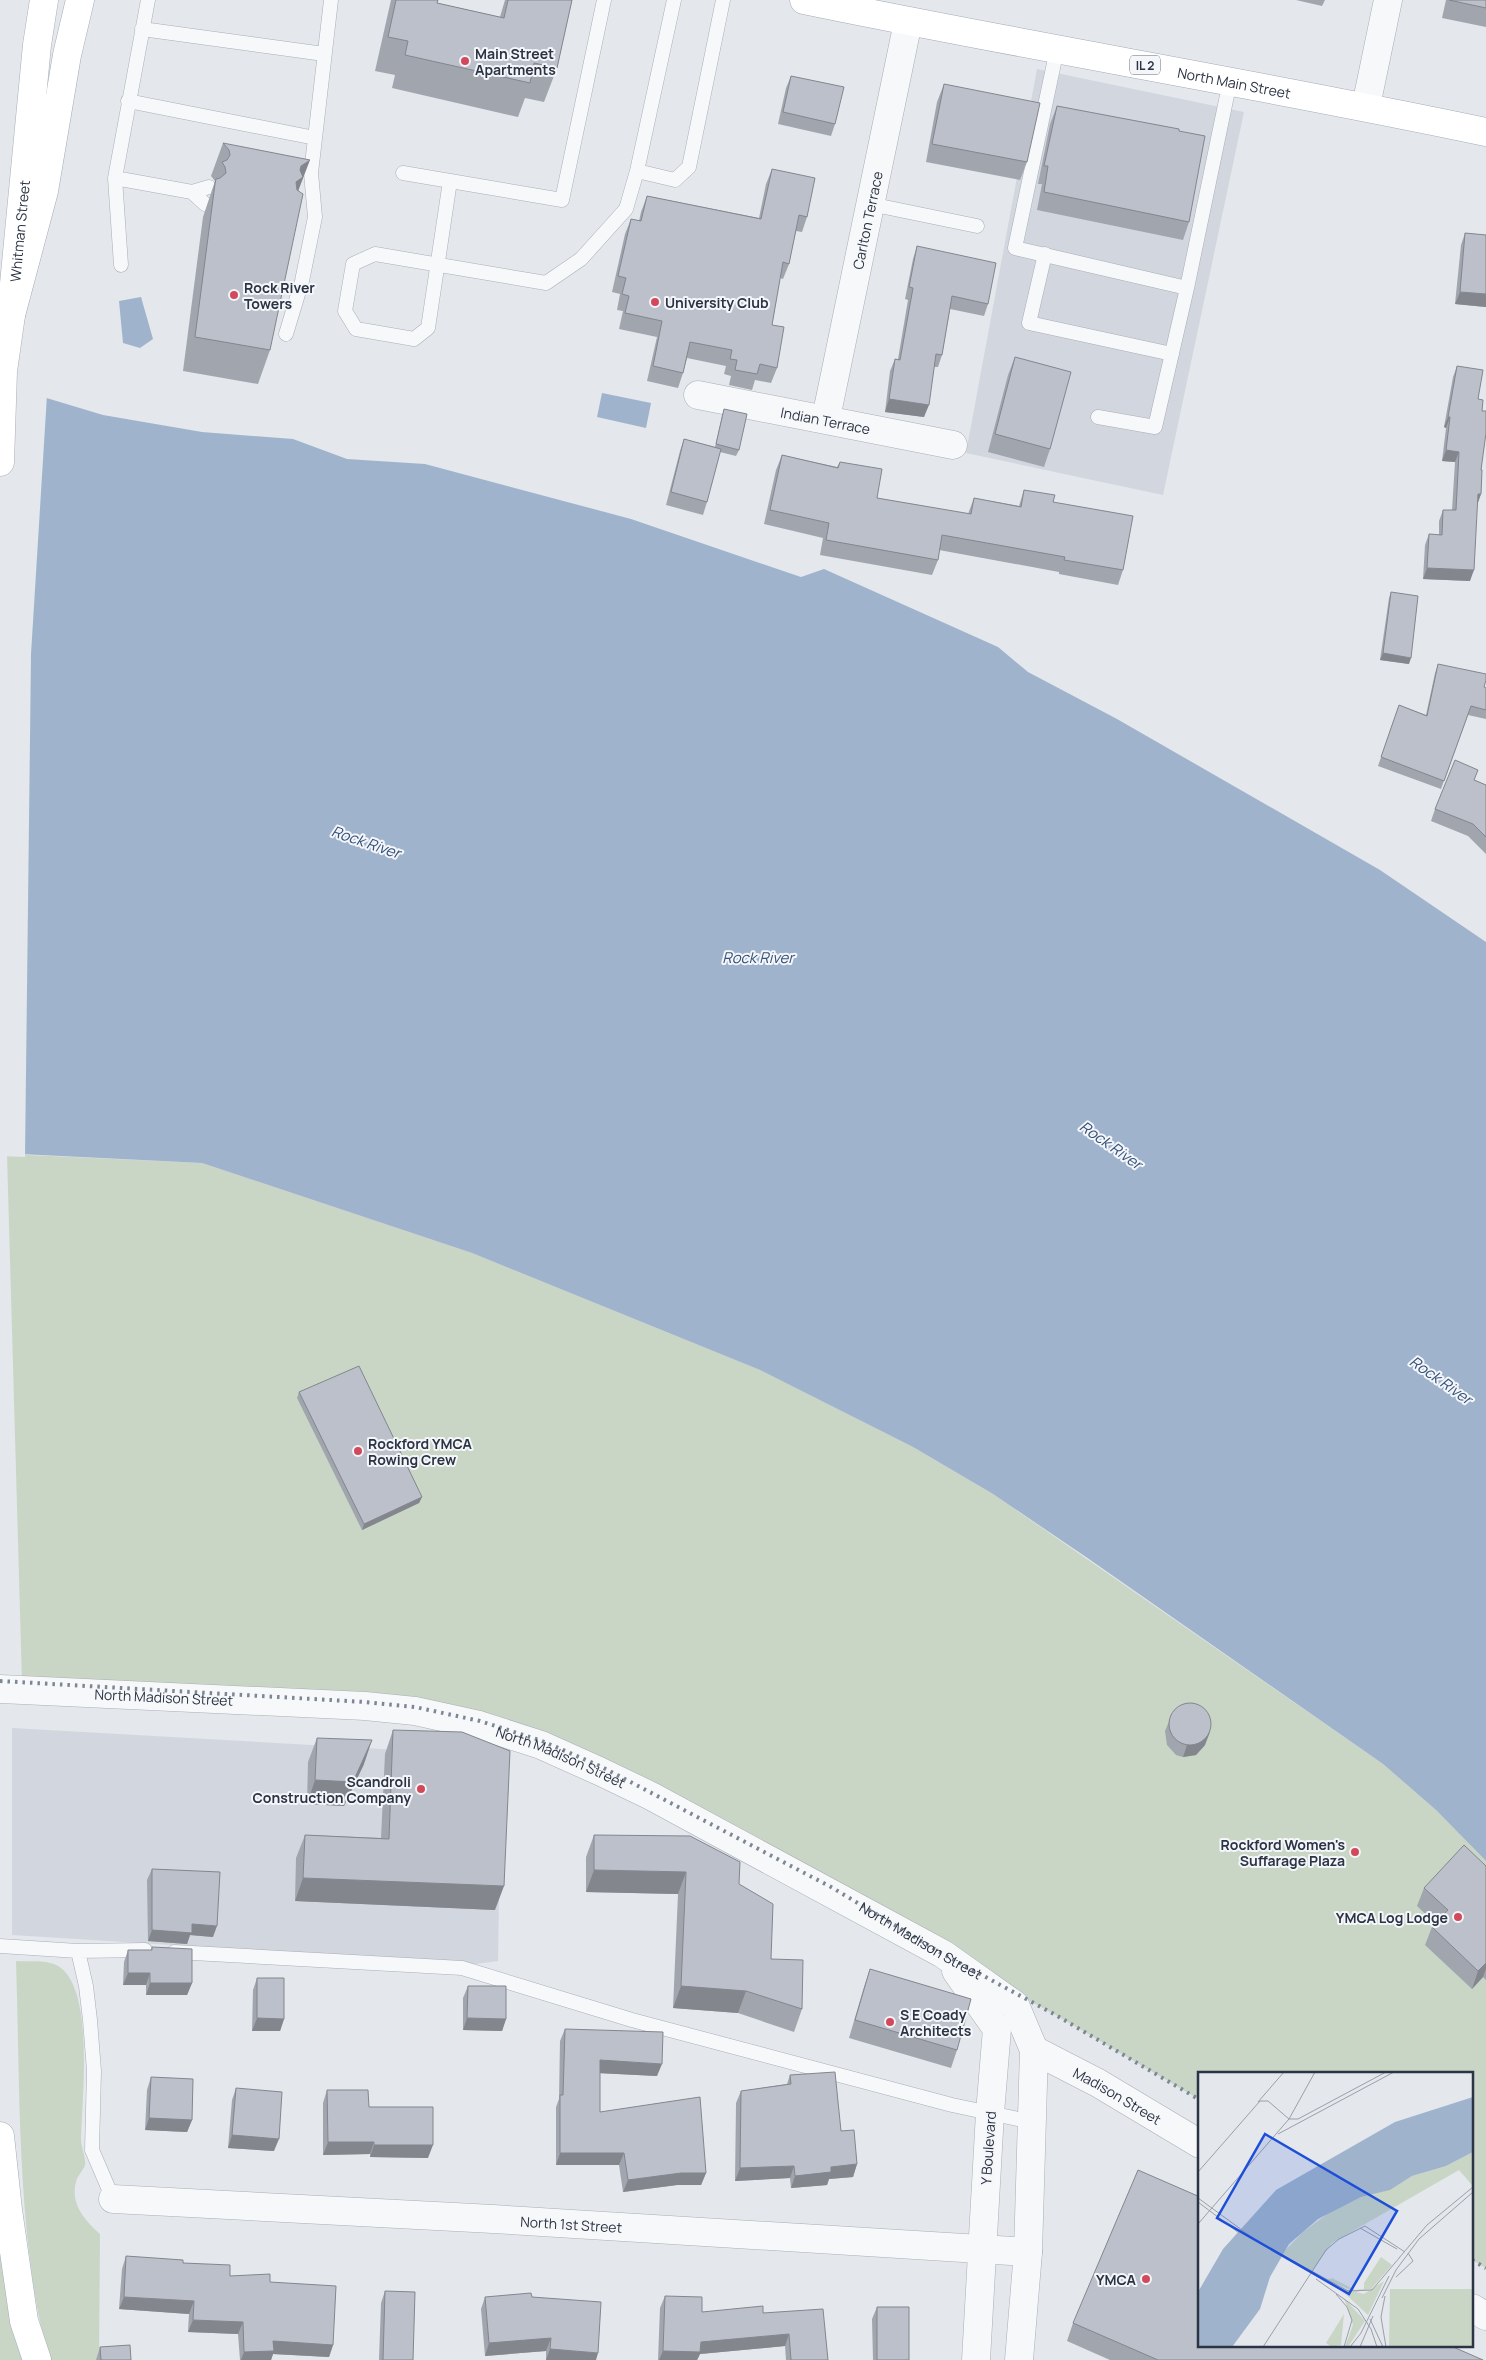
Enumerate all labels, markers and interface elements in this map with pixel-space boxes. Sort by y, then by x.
place label: Main Street Apartments [475,44,556,79]
marker: Main Street Apartments [459,55,471,67]
road number: IL 2 [1130,56,1160,74]
street label: North Main Street [1176,62,1293,102]
street label: Carlton Terrace [848,169,886,271]
street label: Whitman Street [5,179,33,283]
place label: Rock River Towers [244,278,315,313]
marker: Rock River Towers [228,289,240,301]
place label: University Club [665,293,769,312]
marker: University Club [649,296,661,308]
street label: Indian Terrace [779,402,872,438]
water label: Rock River [329,820,406,864]
water label: Rock River [722,947,796,968]
water label: Rock River [1076,1116,1148,1176]
water label: Rock River [1406,1351,1478,1411]
place label: Rockford YMCA Rowing Crew [368,1434,473,1469]
marker: Rockford YMCA Rowing Crew [352,1445,364,1457]
street label: North Madison Street [94,1684,234,1709]
street label: North Madison Street [494,1722,629,1792]
place label: Scandroli Construction Company [252,1772,411,1807]
marker: Scandroli Construction Company [415,1783,427,1795]
place label: Rockford Women's Suffarage Plaza [1221,1835,1345,1870]
marker: Rockford Women's Suffarage Plaza [1349,1846,1361,1858]
street label: North Madison Street [856,1897,986,1983]
place label: YMCA Log Lodge [1336,1908,1448,1927]
marker: YMCA Log Lodge [1452,1911,1464,1923]
place label: S E Coady Architects [900,2005,972,2040]
marker: S E Coady Architects [884,2016,896,2028]
street label: Madison Street [1070,2062,1165,2129]
inset map [1198,2072,1474,2348]
street label: Y Boulevard [976,2110,1000,2186]
street label: North 1st Street [520,2211,623,2236]
place label: YMCA [1096,2270,1137,2289]
marker: YMCA [1140,2273,1152,2285]

